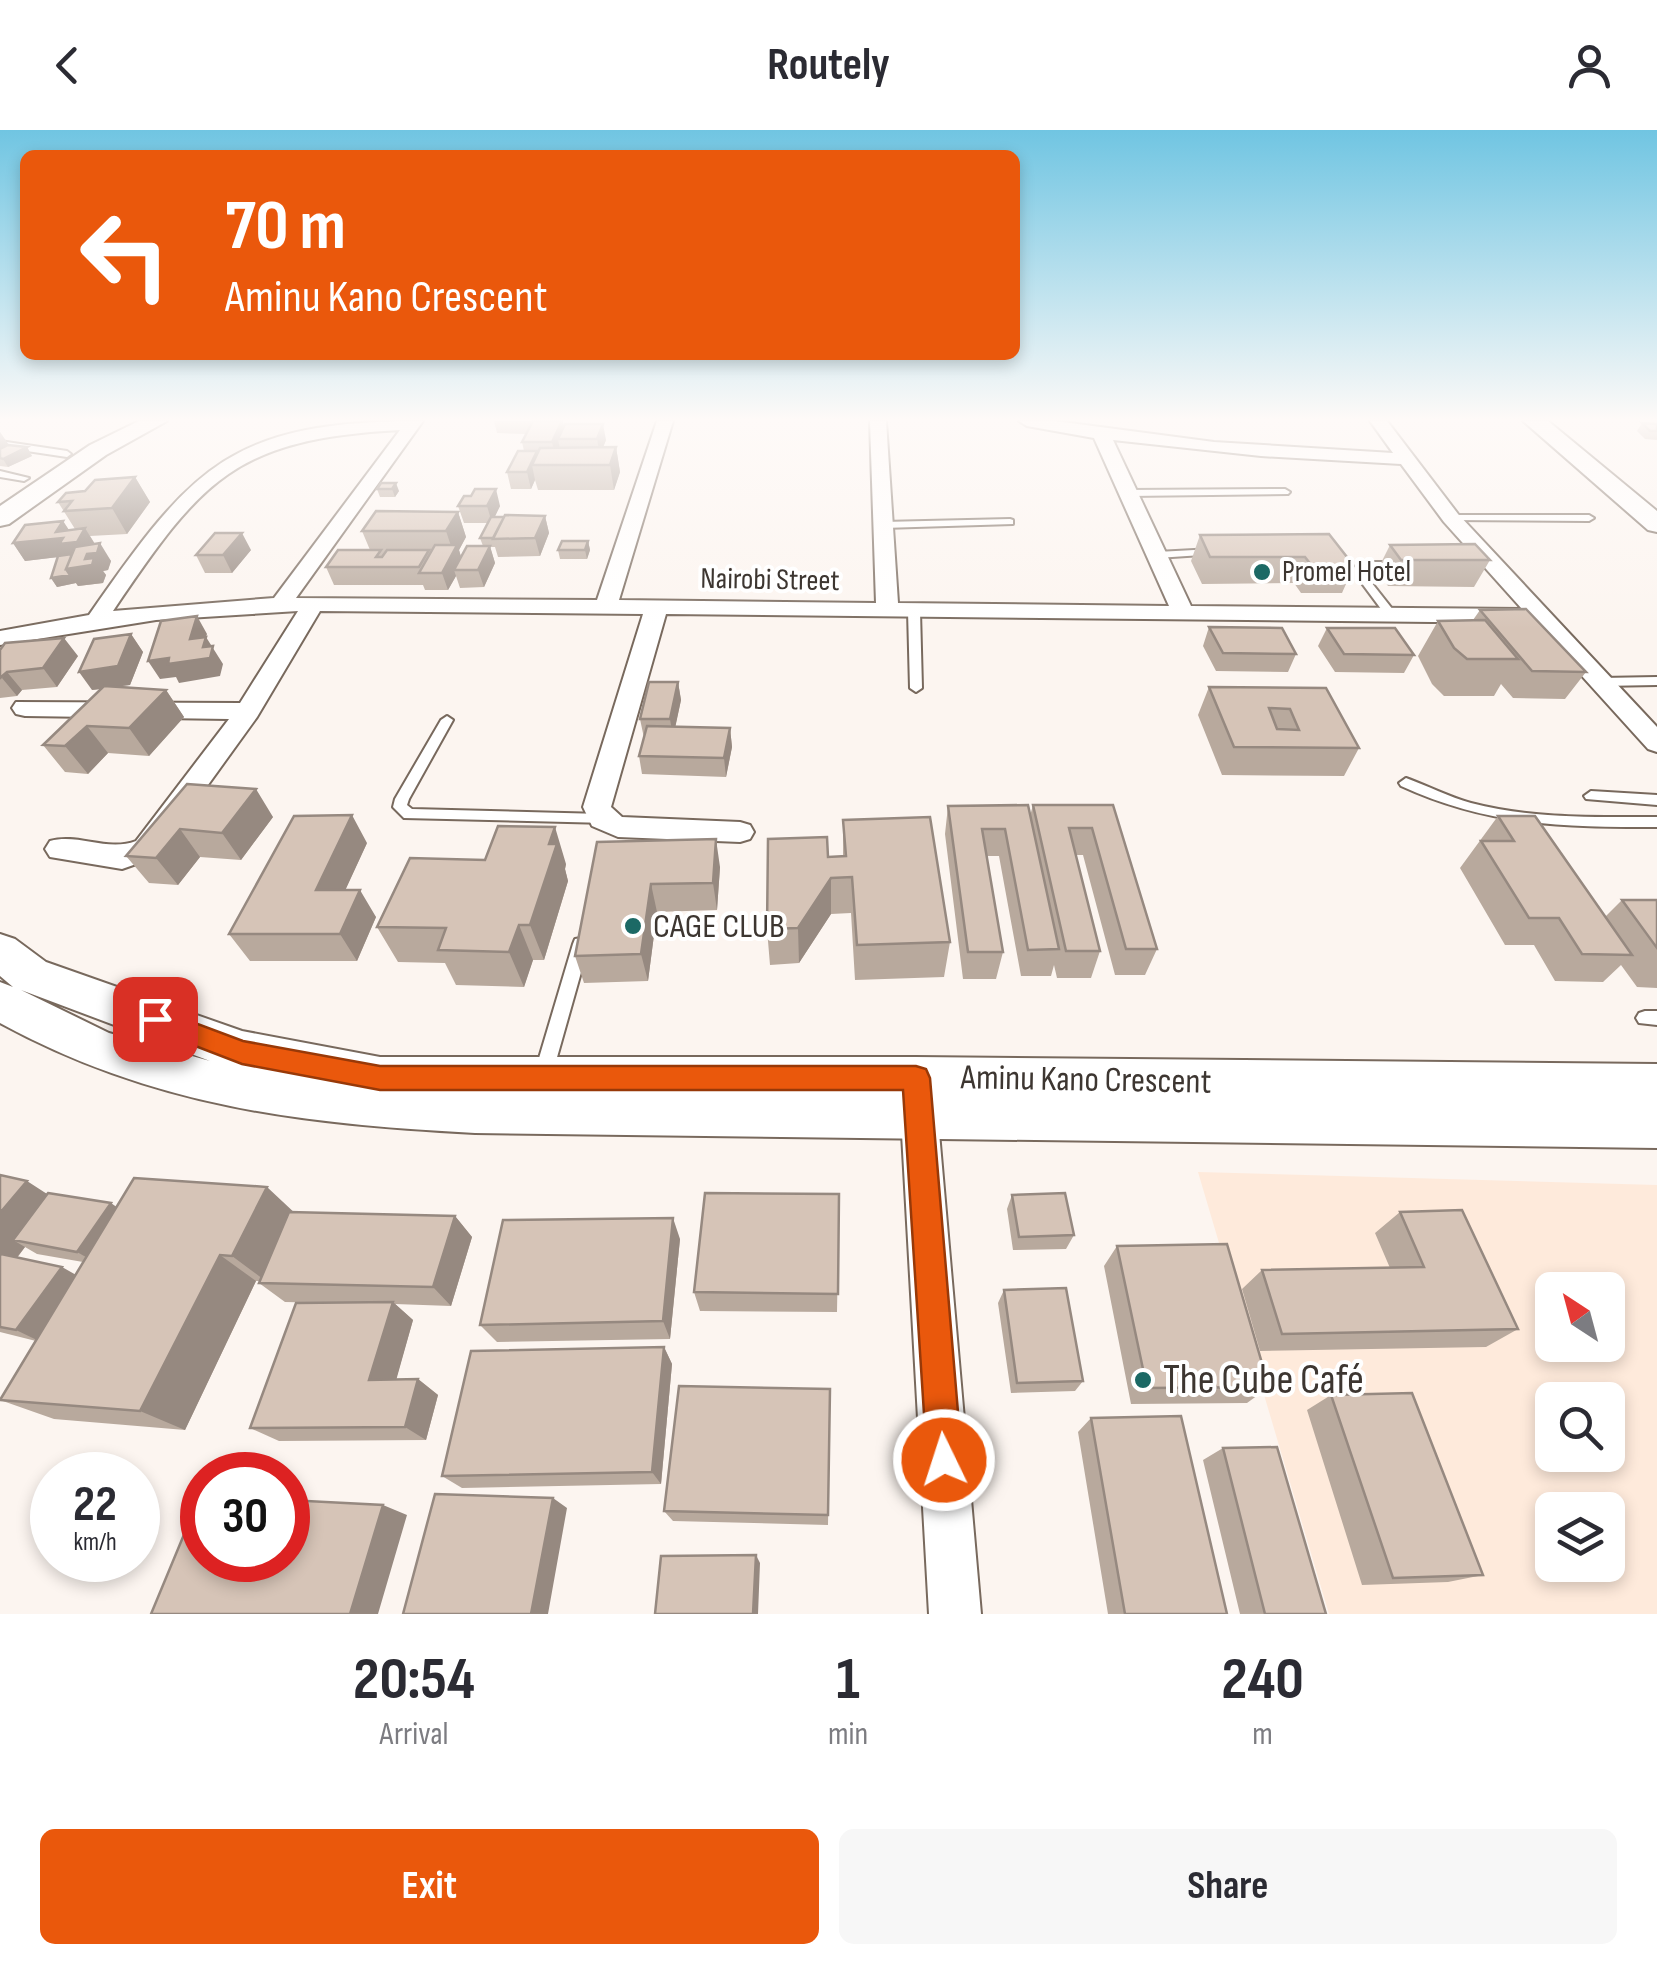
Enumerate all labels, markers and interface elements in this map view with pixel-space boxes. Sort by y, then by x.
icon: back [40,38,95,93]
text: Routely [767,38,890,93]
icon: person [1562,38,1617,93]
text: 70 m [225,185,346,269]
icon: left [60,190,190,320]
text: Aminu Kano Crescent [225,270,547,325]
place label: Promel Hotel [1282,554,1411,590]
street label: Nairobi Street [700,561,840,599]
marker: Promel Hotel [1251,561,1273,583]
place label: CAGE CLUB [653,905,785,948]
marker: CAGE CLUB [622,915,644,937]
pin [113,977,198,1062]
icon: arrive [128,992,183,1047]
street label: Aminu Kano Crescent [959,1056,1212,1104]
north arrow [1535,1272,1625,1362]
map controls [1535,1272,1625,1582]
place label: The Cube Café [1163,1355,1364,1406]
marker: The Cube Café [1132,1369,1154,1391]
button: search [1535,1382,1625,1472]
position arrow [892,1408,996,1512]
speed limit sign: 30 [180,1452,310,1582]
text: 22 [73,1475,117,1535]
button: layers [1535,1492,1625,1582]
text: km/h [73,1527,117,1558]
text: 20:54 [353,1644,475,1716]
text: 1 [836,1644,860,1716]
text: 240 [1221,1644,1304,1716]
text: Arrival [380,1715,448,1754]
text: min [828,1715,868,1754]
text: m [1252,1715,1273,1754]
button: Exit [40,1829,819,1944]
button: Share [839,1829,1617,1944]

